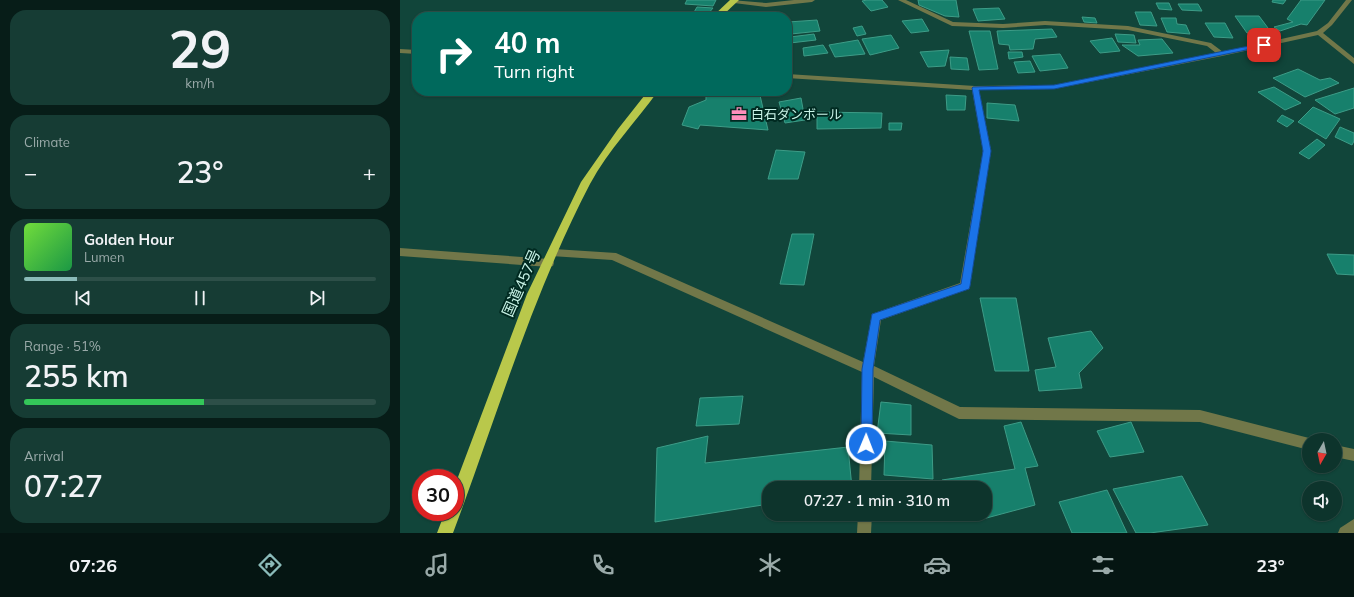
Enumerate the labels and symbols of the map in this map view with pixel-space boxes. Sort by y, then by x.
pin [1247,28,1281,62]
office icon: 白石ダンボール [730,105,748,123]
place label: 白石ダンボール [751,106,842,122]
street label: 国道457号 [498,246,544,320]
position arrow [845,423,887,465]
north arrow [1302,433,1342,473]
speed limit sign: 30 [412,469,464,521]

